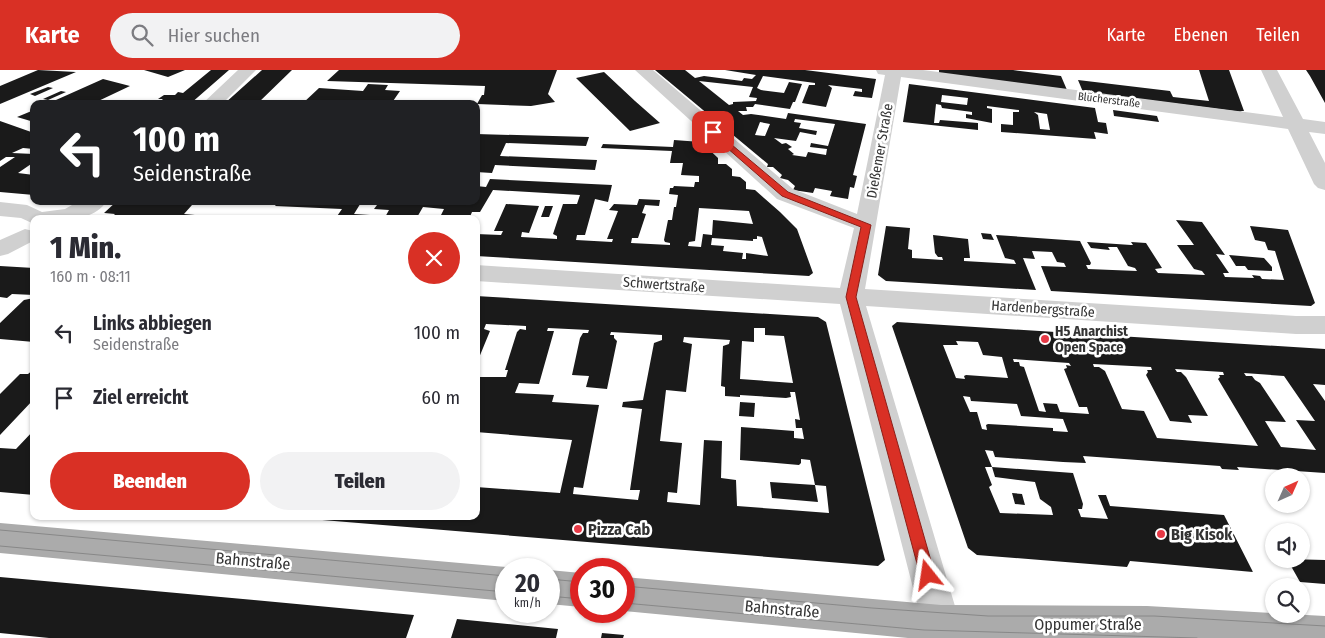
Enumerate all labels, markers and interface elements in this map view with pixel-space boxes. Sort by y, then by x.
search box [110,13,460,58]
text: Karte [25,21,80,49]
icon: search [128,21,156,49]
text: Hier suchen [168,24,260,47]
text: Karte [1106,24,1145,46]
text: Ebenen [1173,24,1228,46]
text: Teilen [1256,24,1300,46]
street label: Blücherstraße [1077,90,1141,110]
street label: Dießemer Straße [863,102,897,200]
pin [692,111,734,153]
text: 100 m [133,118,220,160]
icon: arrive [699,118,727,146]
icon: left [50,120,115,185]
text: Seidenstraße [133,160,252,187]
text: 1 Min. [50,230,121,266]
button: close [408,232,460,284]
text: 160 m · 08:11 [50,267,131,286]
street label: Schwertstraße [622,274,706,296]
street label: Hardenbergstraße [991,297,1095,321]
text: Links abbiegen [93,312,212,335]
icon: left [50,319,78,347]
text: 100 m [414,321,460,344]
place label: H5 Anarchist Open Space [1055,323,1129,356]
marker: H5 Anarchist Open Space [1039,333,1051,345]
text: Seidenstraße [93,335,179,354]
icon: arrive [50,384,78,412]
text: Ziel erreicht [93,386,189,409]
text: 60 m [422,386,460,409]
button: Beenden [50,452,250,510]
button: Teilen [260,452,460,510]
north arrow [1265,468,1310,512]
map controls [1265,468,1310,623]
place label: Pizza Cab [588,520,651,539]
marker: Pizza Cab [572,523,584,535]
button: sound [1265,523,1310,568]
place label: Big Kisok [1171,525,1233,544]
marker: Big Kisok [1155,528,1167,540]
street label: Bahnstraße [215,548,291,574]
position arrow [901,548,953,600]
speed limit sign: 30 [570,558,635,623]
text: 20 [515,569,540,599]
button: search [1265,578,1310,623]
text: km/h [514,596,541,610]
street label: Bahnstraße [744,596,820,622]
street label: Oppumer Straße [1034,615,1142,634]

